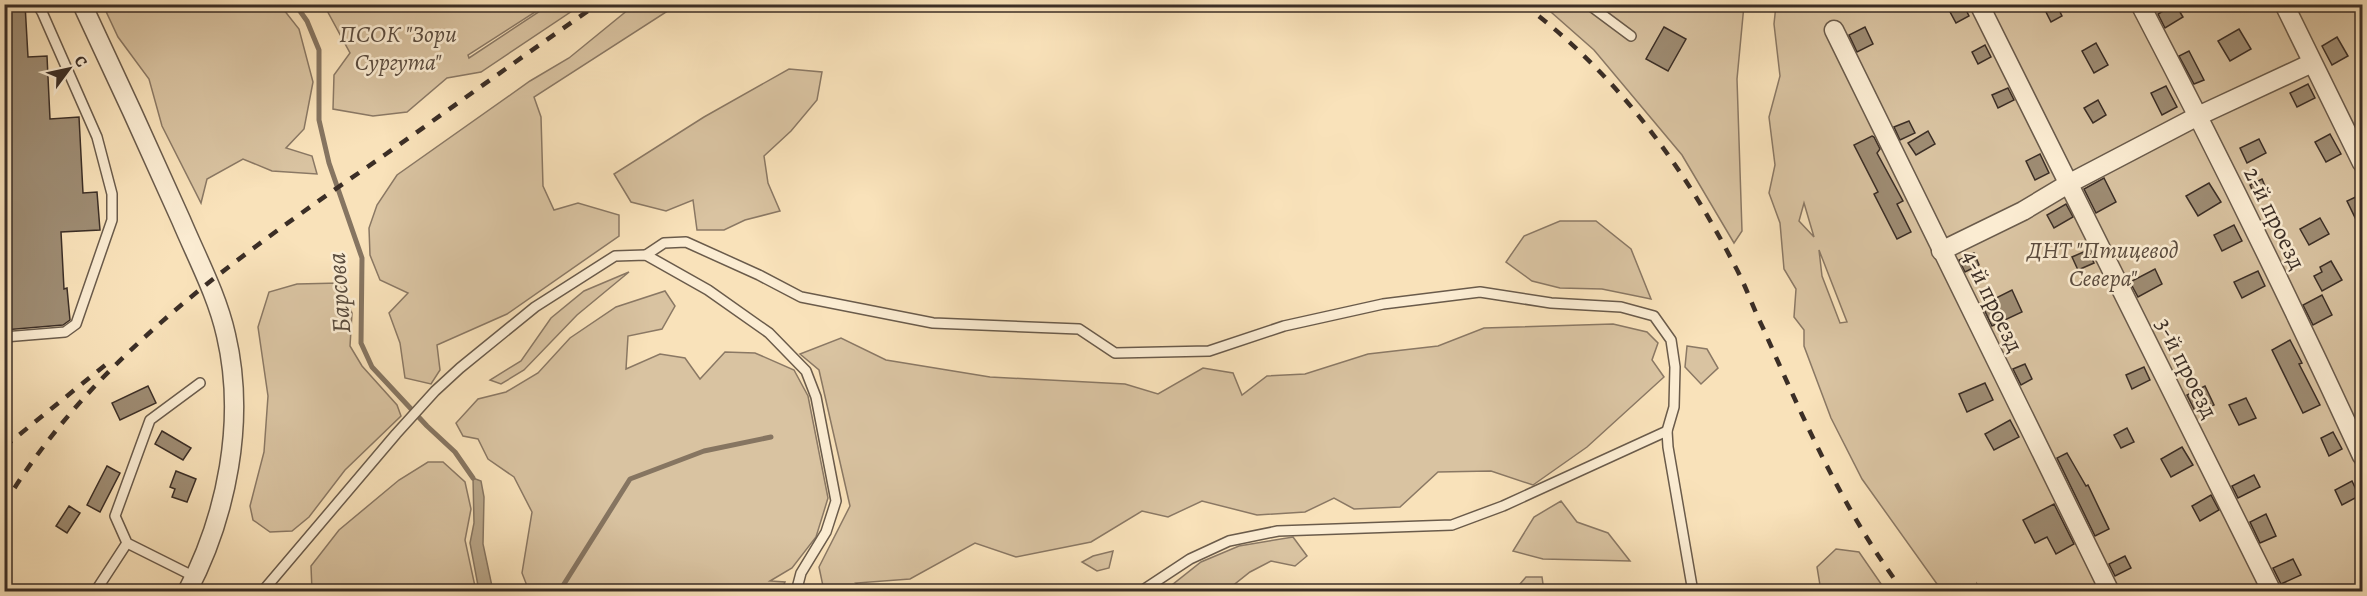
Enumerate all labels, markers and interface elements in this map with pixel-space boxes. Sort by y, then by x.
park label: ПСОК "Зори Сургута" [339,18,457,78]
north arrow [39,39,99,99]
text: С [69,51,93,72]
street label: 2-й проезд [2236,161,2314,275]
park label: ДНТ "Птицевод Севера" [2026,234,2179,294]
street label: 4-й проезд [1954,244,2032,358]
water label: Барсова [319,251,359,335]
street label: 3-й проезд [2148,312,2226,424]

